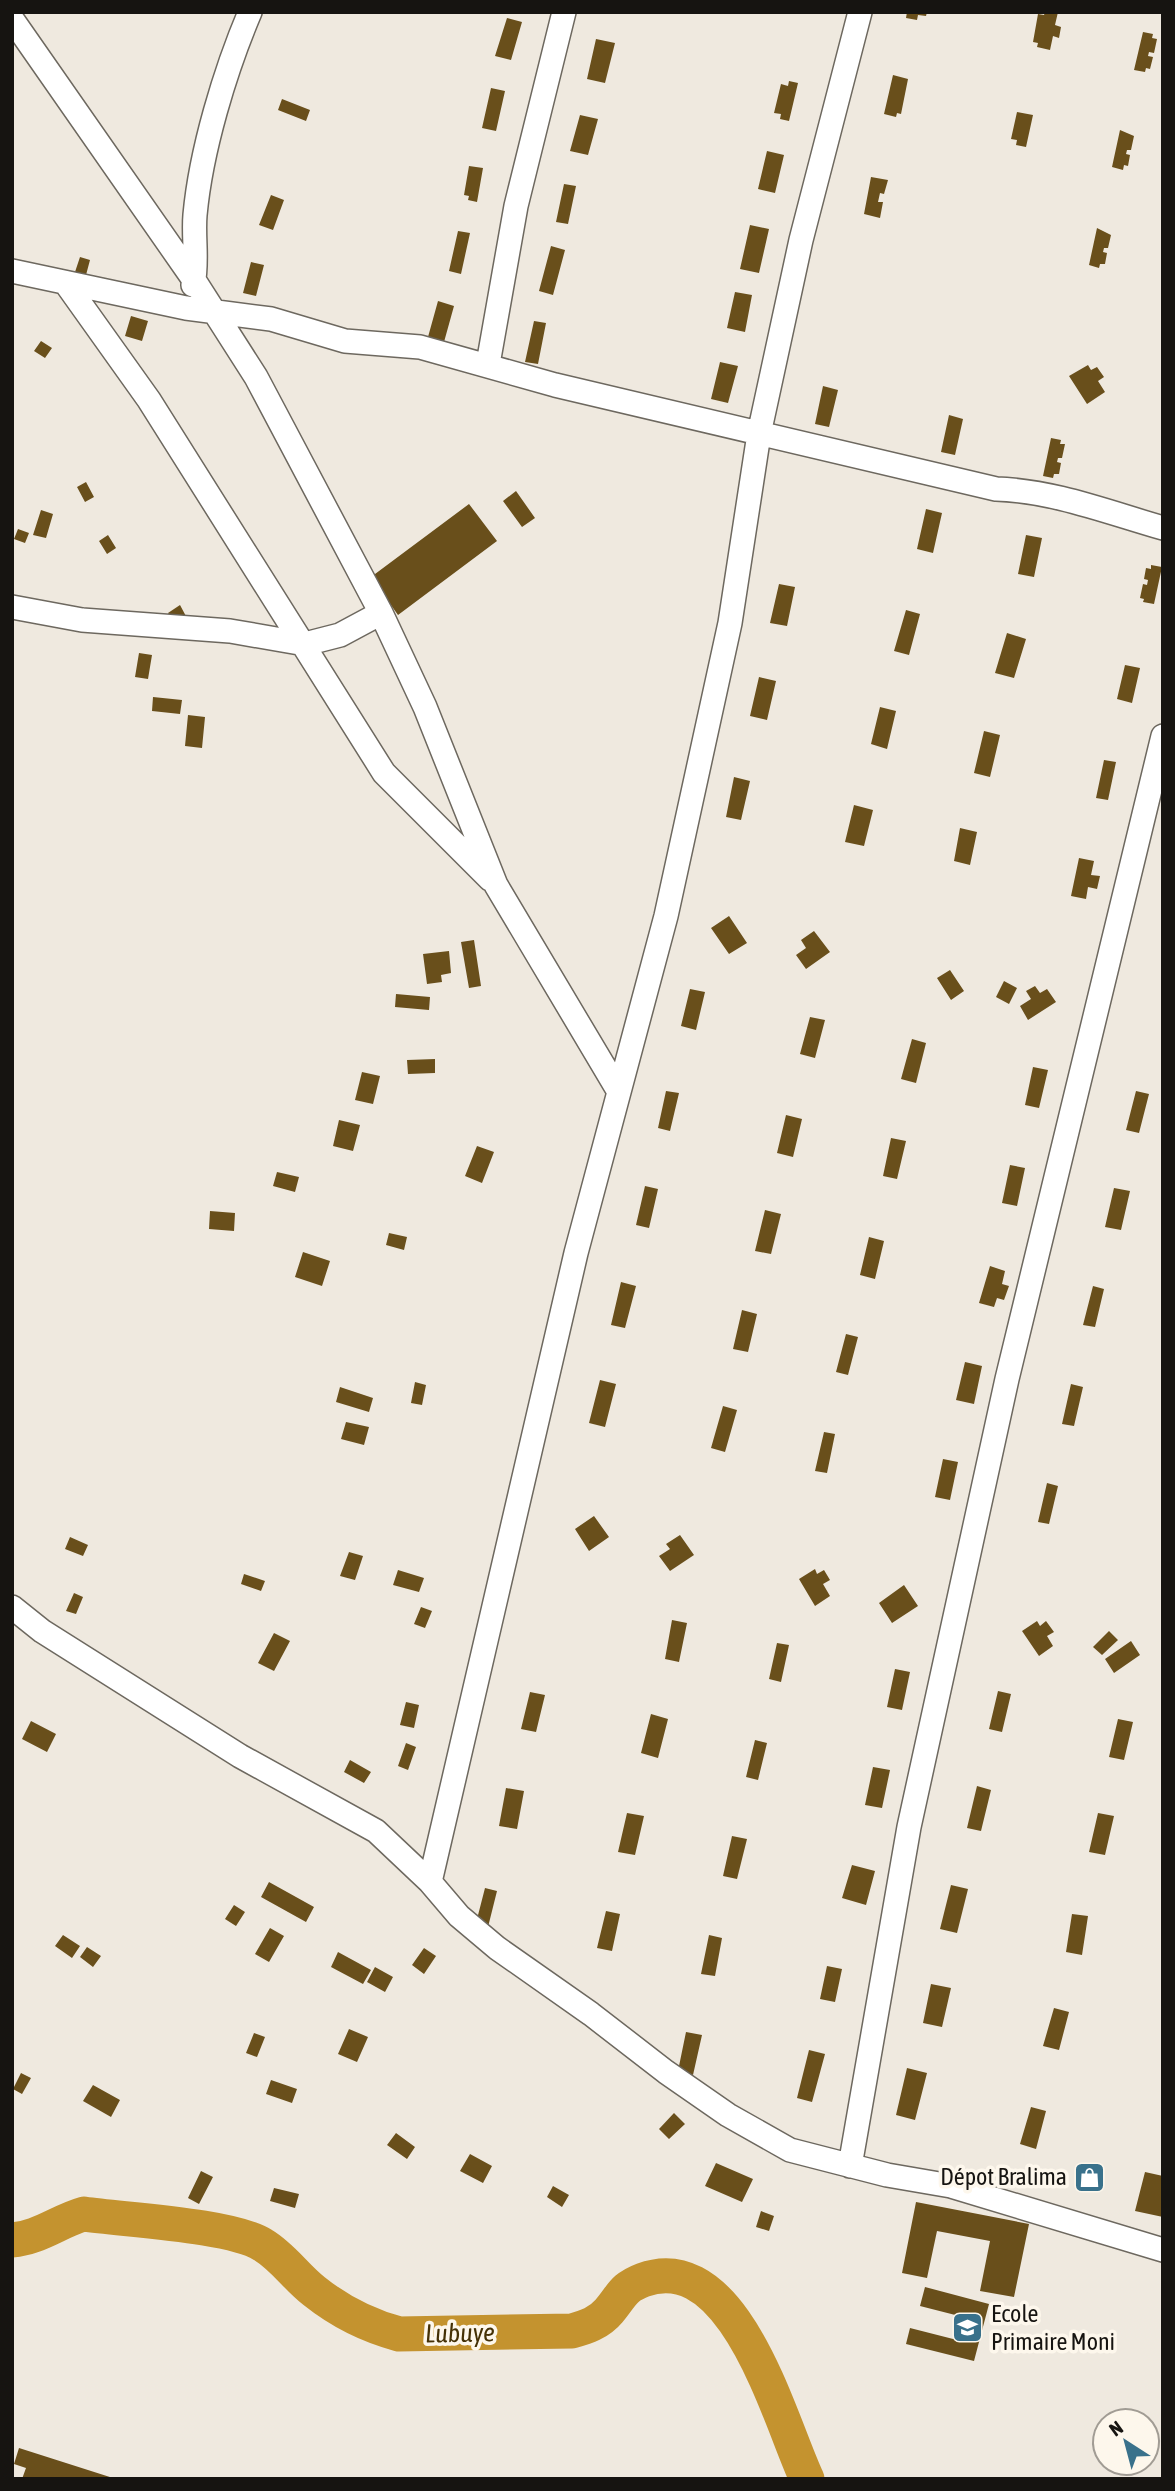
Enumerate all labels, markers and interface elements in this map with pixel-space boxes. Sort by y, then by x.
shop icon: Dépot Bralima [1073,2160,1107,2194]
place label: Dépot Bralima [940,2163,1067,2190]
place label: Ecole Primaire Moni [991,2300,1115,2355]
school or university icon: Ecole Primaire Moni [951,2311,985,2345]
water label: Lubuye [425,2317,495,2349]
north arrow [1091,2407,1161,2477]
text: N [1105,2416,1127,2440]

